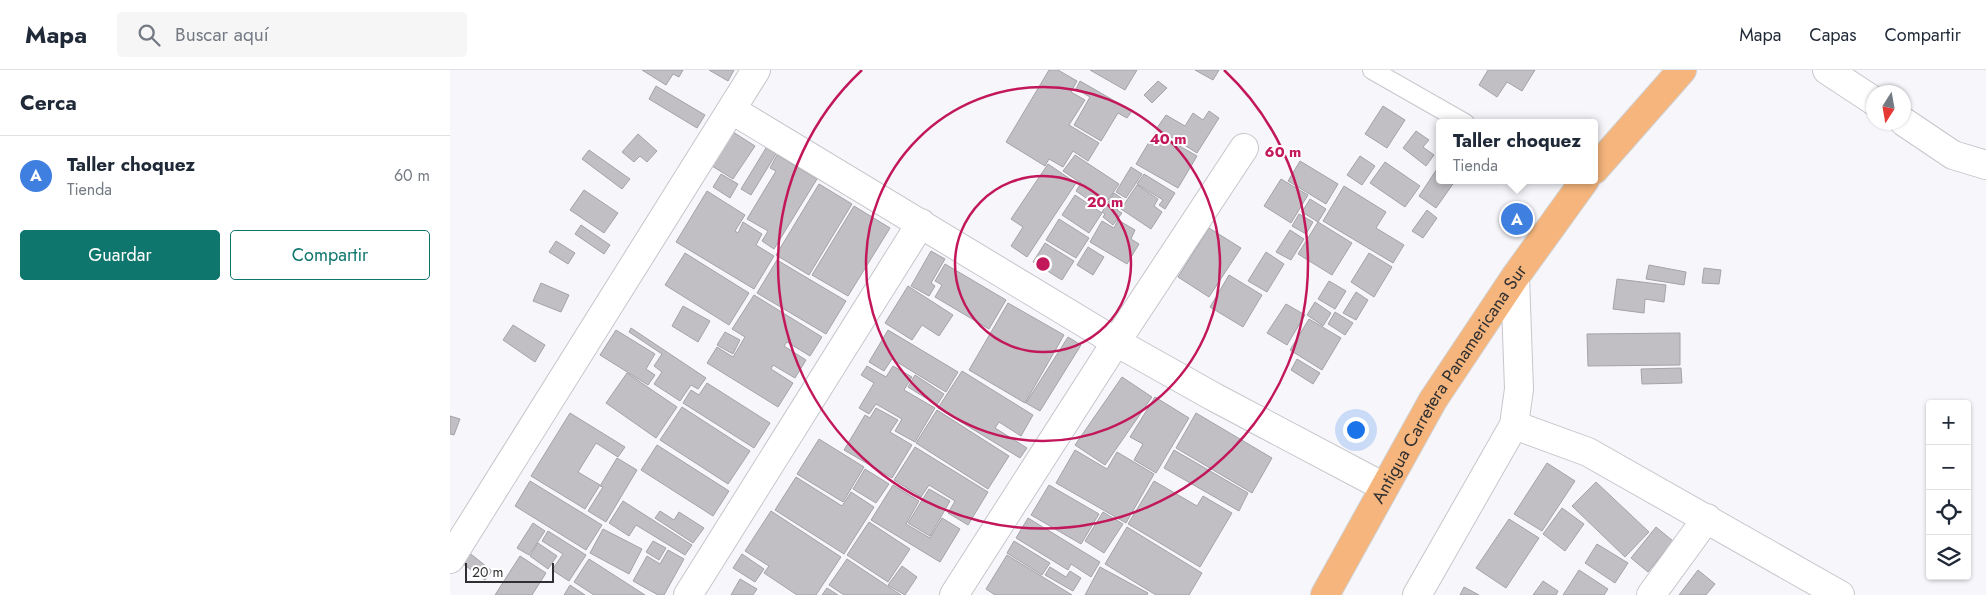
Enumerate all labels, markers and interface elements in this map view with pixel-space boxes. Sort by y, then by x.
search box [117,12,467,57]
text: Mapa [25,17,87,52]
icon: search [135,21,163,49]
text: Buscar aquí [175,21,269,48]
text: Mapa [1739,22,1781,48]
text: Capas [1809,22,1857,48]
text: Compartir [1885,22,1961,48]
north arrow [1866,85,1911,130]
text: Cerca [20,88,77,118]
popup [1436,119,1598,184]
text: Taller choquez [1453,127,1581,154]
text: 40 m [1149,128,1187,150]
text: 60 m [1265,141,1301,163]
text: Taller choquez [67,151,195,178]
text: Tienda [1453,154,1498,177]
text: A [30,164,42,187]
text: 60 m [394,164,430,187]
text: Tienda [67,178,112,201]
text: 20 m [1087,191,1123,213]
pin: A [1501,200,1533,238]
button: Guardar [20,230,220,280]
button: Compartir [230,230,430,280]
centre of rings [1034,255,1052,273]
street label: Antigua Carretera Panamericana Sur [1365,258,1534,508]
map controls [1926,400,1971,580]
button: + [1926,400,1971,445]
your location [1343,417,1369,443]
button: − [1926,445,1971,490]
button: locate [1926,490,1971,535]
button: layers [1926,535,1971,580]
scale bar [465,560,554,583]
text: 20 m [472,562,504,582]

